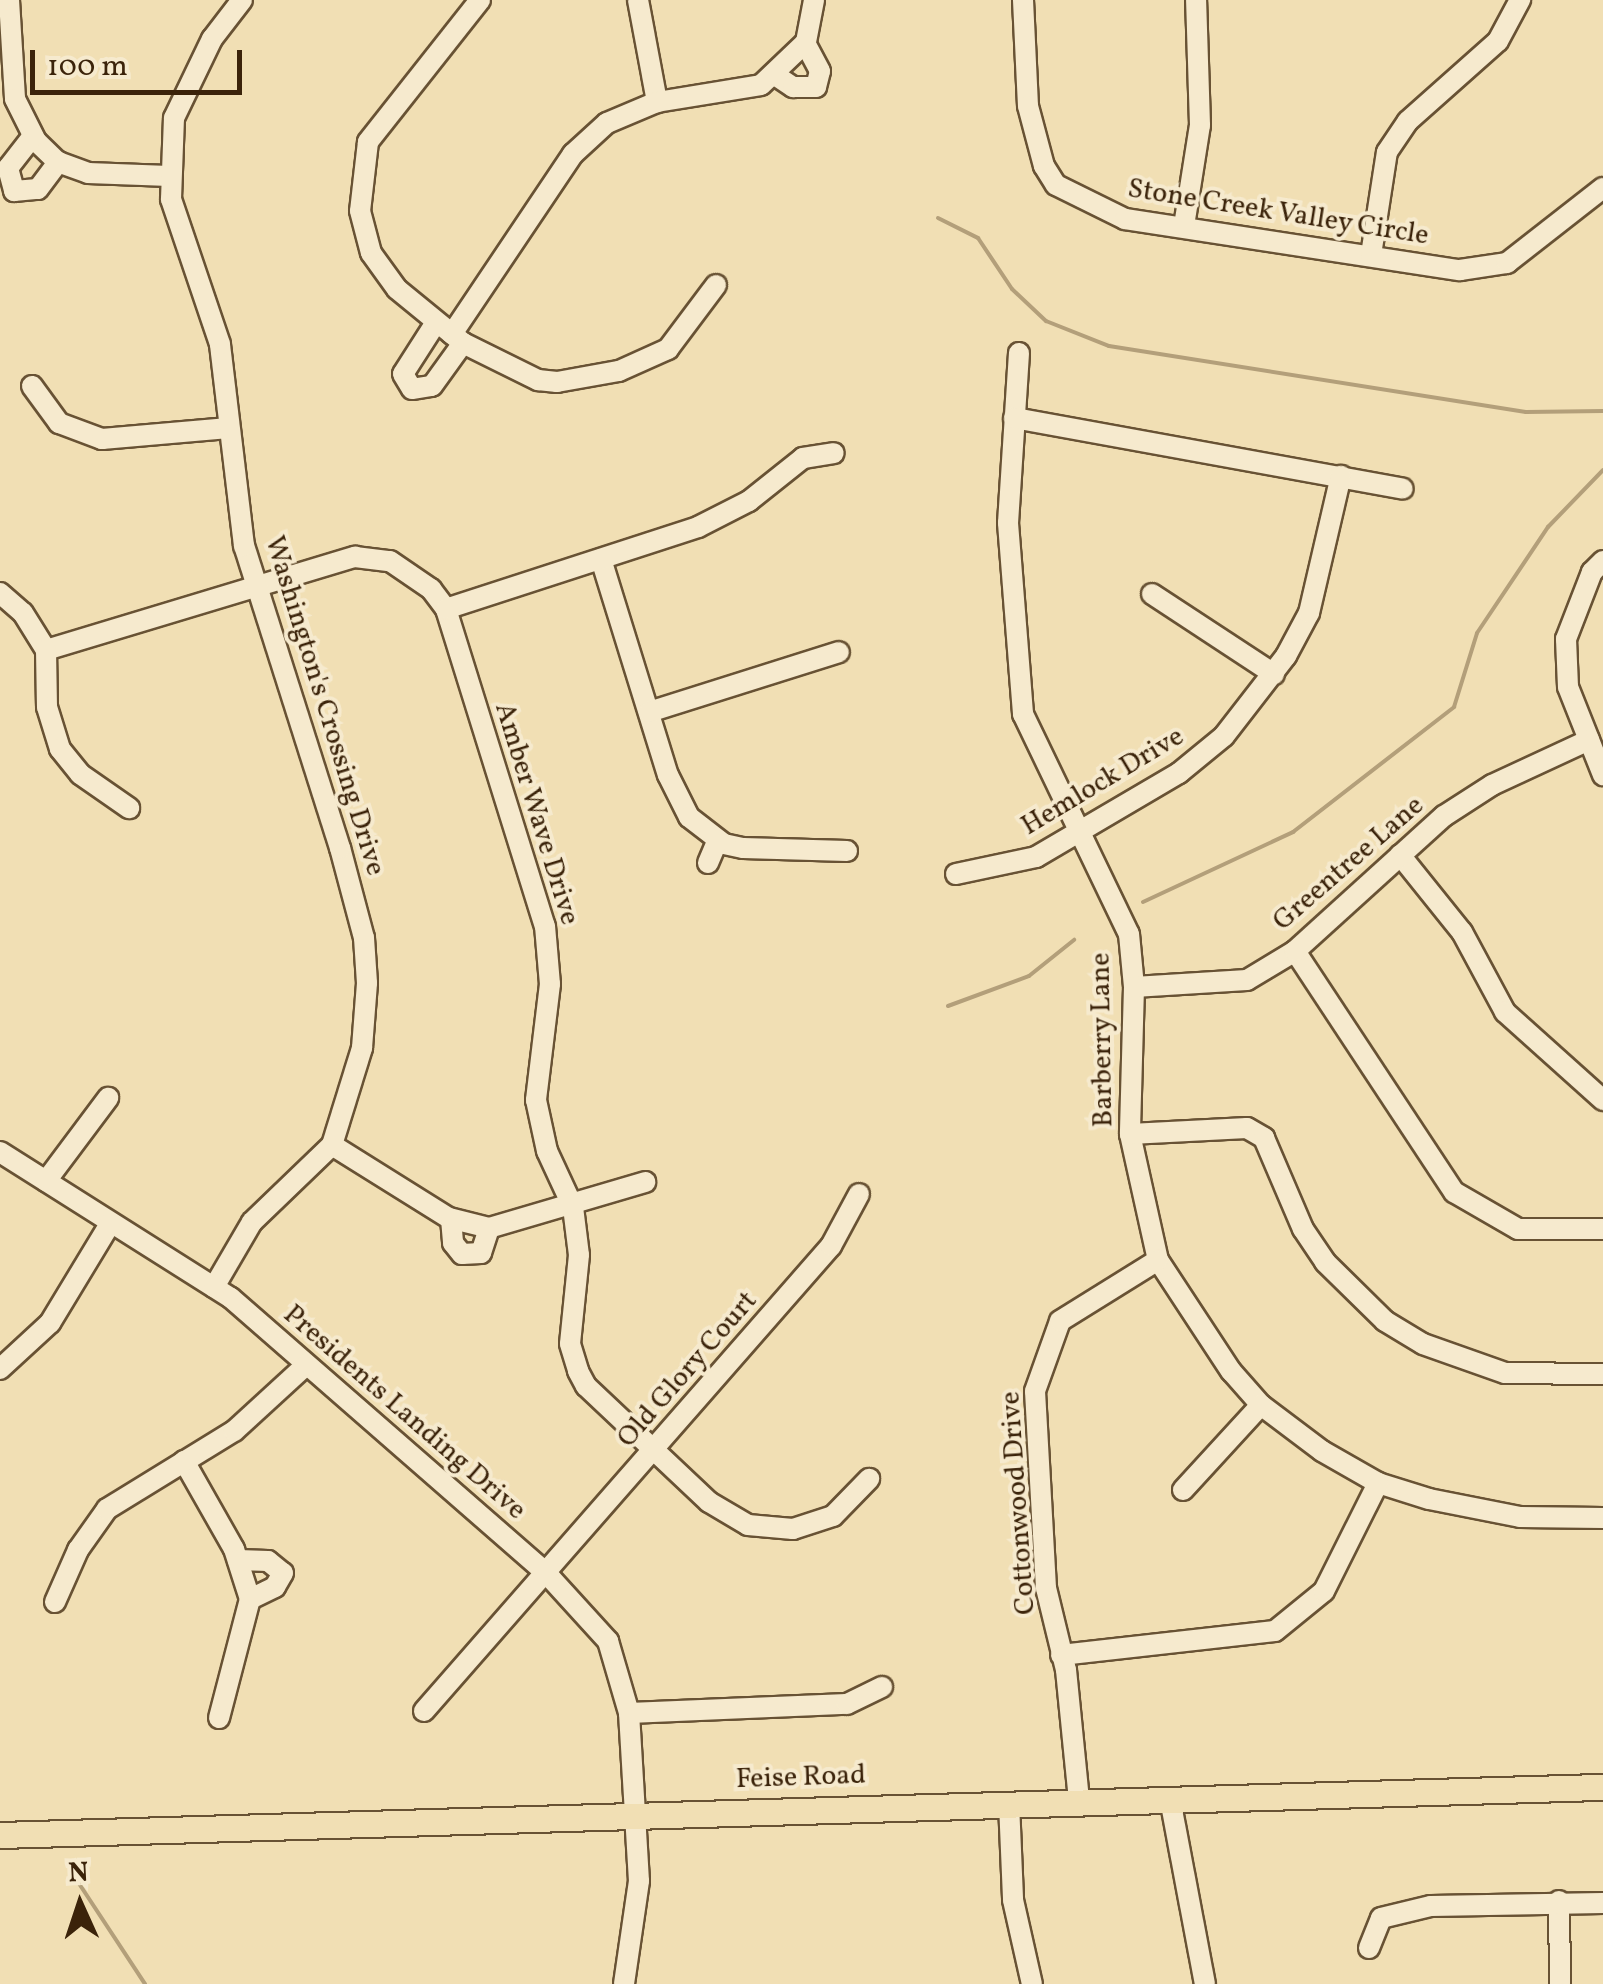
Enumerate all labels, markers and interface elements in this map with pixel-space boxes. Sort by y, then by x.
scale bar [35,30,248,92]
text: 100 m [47,46,128,88]
street label: Stone Creek Valley Circle [1124,172,1432,254]
street label: Washington's Crossing Drive [256,532,392,880]
street label: Amber Wave Drive [486,698,586,930]
street label: Hemlock Drive [1016,720,1190,844]
street label: Greentree Lane [1267,789,1431,939]
street label: Barberry Lane [1085,952,1121,1128]
street label: Old Glory Court [611,1285,765,1455]
street label: Presidents Landing Drive [276,1298,532,1528]
street label: Cottonwood Drive [994,1390,1044,1616]
street label: Feise Road [735,1759,867,1797]
north arrow [30,1854,130,1954]
text: N [67,1854,90,1894]

